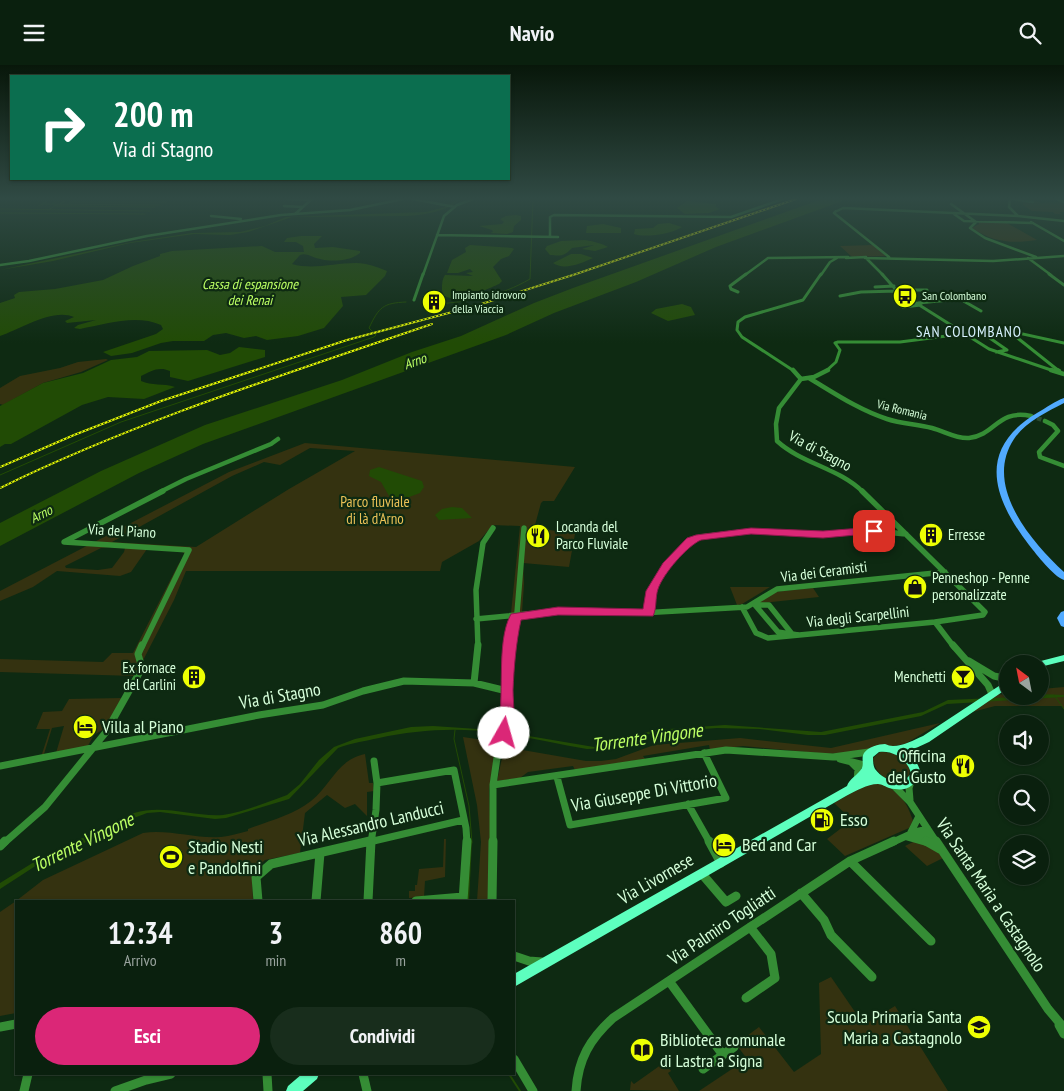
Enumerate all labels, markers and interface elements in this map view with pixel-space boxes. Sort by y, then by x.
icon: menu [20,19,48,47]
text: Navio [510,19,554,47]
icon: search [1016,19,1044,47]
text: 200 m [113,91,194,137]
icon: right [30,95,95,160]
text: Via di Stagno [113,135,213,163]
water label: Cassa di espansione dei Renai [202,275,299,309]
bus stop icon: San Colombano [892,283,918,309]
place label: Impianto idrovoro della Viaccia [452,287,526,316]
place label: San Colombano [922,288,986,303]
building icon: Impianto idrovoro della Viaccia [421,289,447,315]
district label: SAN COLOMBANO [916,322,1022,341]
water label: Arno [401,348,430,373]
street label: Via Romania [874,396,929,423]
street label: Via di Stagno [785,426,855,475]
park label: Parco fluviale di là d'Arno [340,492,410,528]
water label: Arno [27,500,56,527]
pin [853,510,895,552]
place label: Locanda del Parco Fluviale [556,517,628,553]
icon: arrive [860,517,888,545]
street label: Via del Piano [87,519,156,542]
building icon: Erresse [918,522,944,548]
restaurant icon: Locanda del Parco Fluviale [525,523,551,549]
place label: Erresse [948,525,985,544]
street label: Via dei Ceramisti [779,557,868,586]
place label: Penneshop - Penne personalizzate [932,568,1030,604]
shop icon: Penneshop - Penne personalizzate [902,574,928,600]
street label: Via degli Scarpellini [805,602,910,631]
north arrow [999,655,1049,705]
map controls [999,655,1049,885]
place label: Ex fornace del Carlini [122,658,176,694]
building icon: Ex fornace del Carlini [181,664,207,690]
bar icon: Menchetti [950,664,976,690]
place label: Menchetti [894,667,946,686]
street label: Via di Stagno [237,677,323,714]
position arrow [477,706,529,758]
hotel icon: Villa al Piano [72,714,98,740]
place label: Villa al Piano [101,715,184,738]
button: sound [999,715,1049,765]
water label: Torrente Vingone [590,717,705,757]
place label: Officina del Gusto [887,744,946,788]
restaurant icon: Officina del Gusto [950,753,976,779]
street label: Via Giuseppe Di Vittorio [568,768,719,817]
button: search [999,775,1049,825]
street label: Via Alessandro Landucci [295,796,446,852]
water label: Torrente Vingone [27,806,138,877]
fuel station icon: Esso [809,807,835,833]
place label: Esso [840,808,868,831]
street label: Via Santa Maria a Castagnolo [931,813,1052,976]
hotel icon: Bed and Car [711,832,737,858]
place label: Bed and Car [742,833,816,856]
place label: Stadio Nesti e Pandolfini [188,835,263,879]
button: layers [999,835,1049,885]
sports icon: Stadio Nesti e Pandolfini [158,844,184,870]
street label: Via Livornese [613,848,698,910]
street label: Via Palmiro Togliatti [663,881,780,971]
text: 12:34 [108,913,173,952]
text: 3 [269,913,283,952]
text: 860 [379,913,422,952]
text: Arrivo [124,950,157,970]
text: min [265,950,286,970]
text: m [395,950,406,970]
place label: Scuola Primaria Santa Maria a Castagnolo [827,1005,962,1049]
button: Esci [35,1007,260,1065]
button: Condividi [270,1007,495,1065]
school or university icon: Scuola Primaria Santa Maria a Castagnolo [966,1014,992,1040]
place label: Biblioteca comunale di Lastra a Signa [660,1028,786,1072]
library icon: Biblioteca comunale di Lastra a Signa [629,1037,655,1063]

